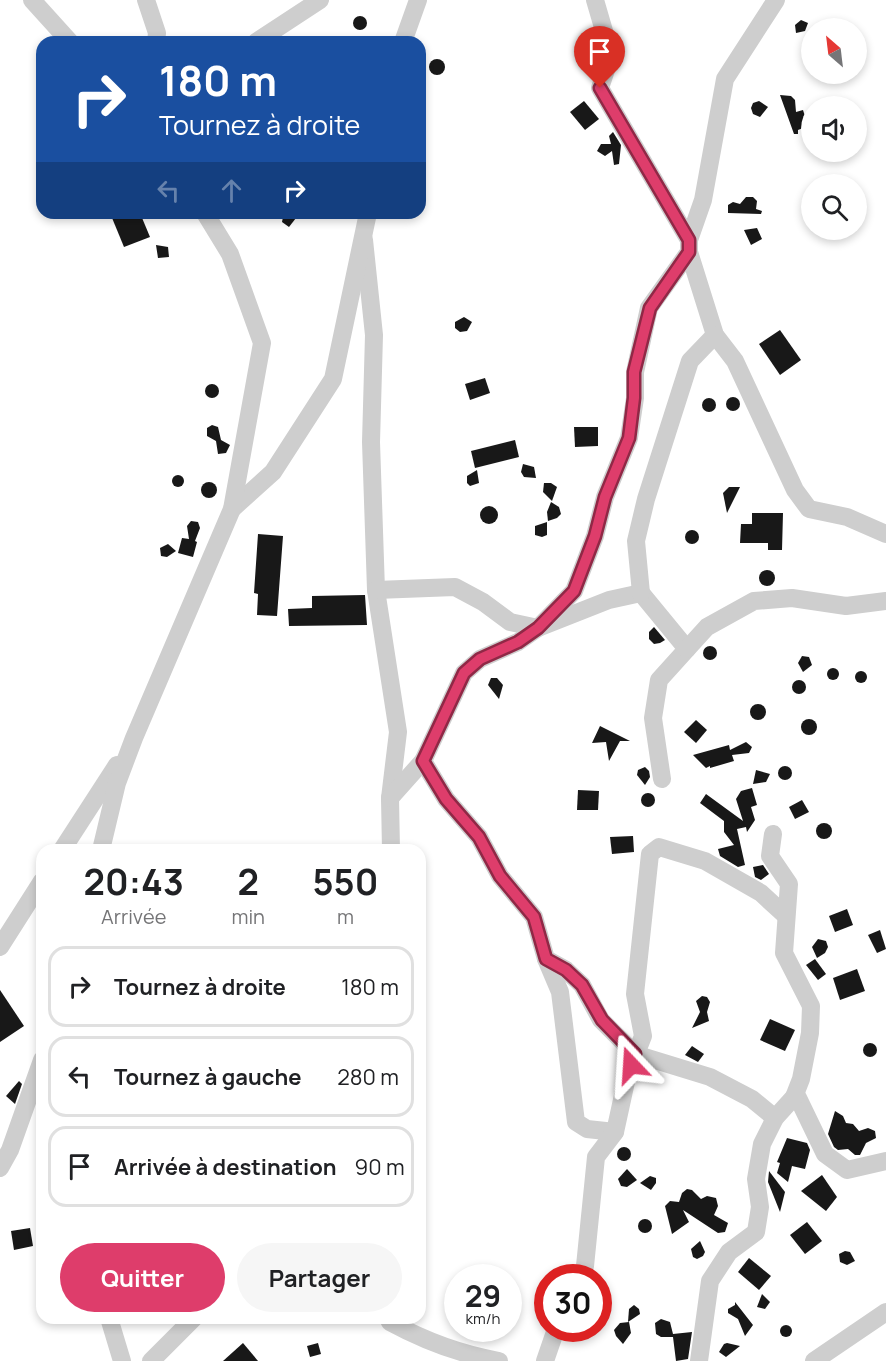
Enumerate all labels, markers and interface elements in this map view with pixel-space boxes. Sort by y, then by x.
north arrow [801,18,867,84]
map controls [801,18,867,240]
pin [574,26,625,88]
icon: arrive [583,35,616,68]
text: 180 m [159,51,277,109]
icon: right [60,60,138,138]
button: sound [801,96,867,162]
text: Tournez à droite [159,106,360,143]
icon: left [152,174,185,207]
icon: ahead [215,174,248,207]
icon: right [278,174,311,207]
button: search [801,174,867,240]
text: 20:43 [84,857,184,906]
text: 2 [237,857,259,906]
text: 550 [313,857,378,906]
text: Arrivée [101,903,166,930]
text: min [231,903,265,930]
text: m [337,903,354,930]
icon: right [63,970,96,1003]
text: Tournez à droite [114,972,286,1002]
text: 180 m [341,972,399,1002]
position arrow [599,1033,663,1097]
icon: left [63,1060,96,1093]
text: Tournez à gauche [114,1062,301,1092]
text: 280 m [337,1062,399,1092]
icon: arrive [63,1150,96,1183]
text: Arrivée à destination [114,1152,337,1182]
text: 90 m [355,1152,405,1182]
button: Quitter [60,1243,225,1312]
button: Partager [237,1243,402,1312]
speed limit sign: 30 [534,1264,612,1342]
text: 29 [465,1275,501,1316]
text: km/h [466,1308,500,1329]

